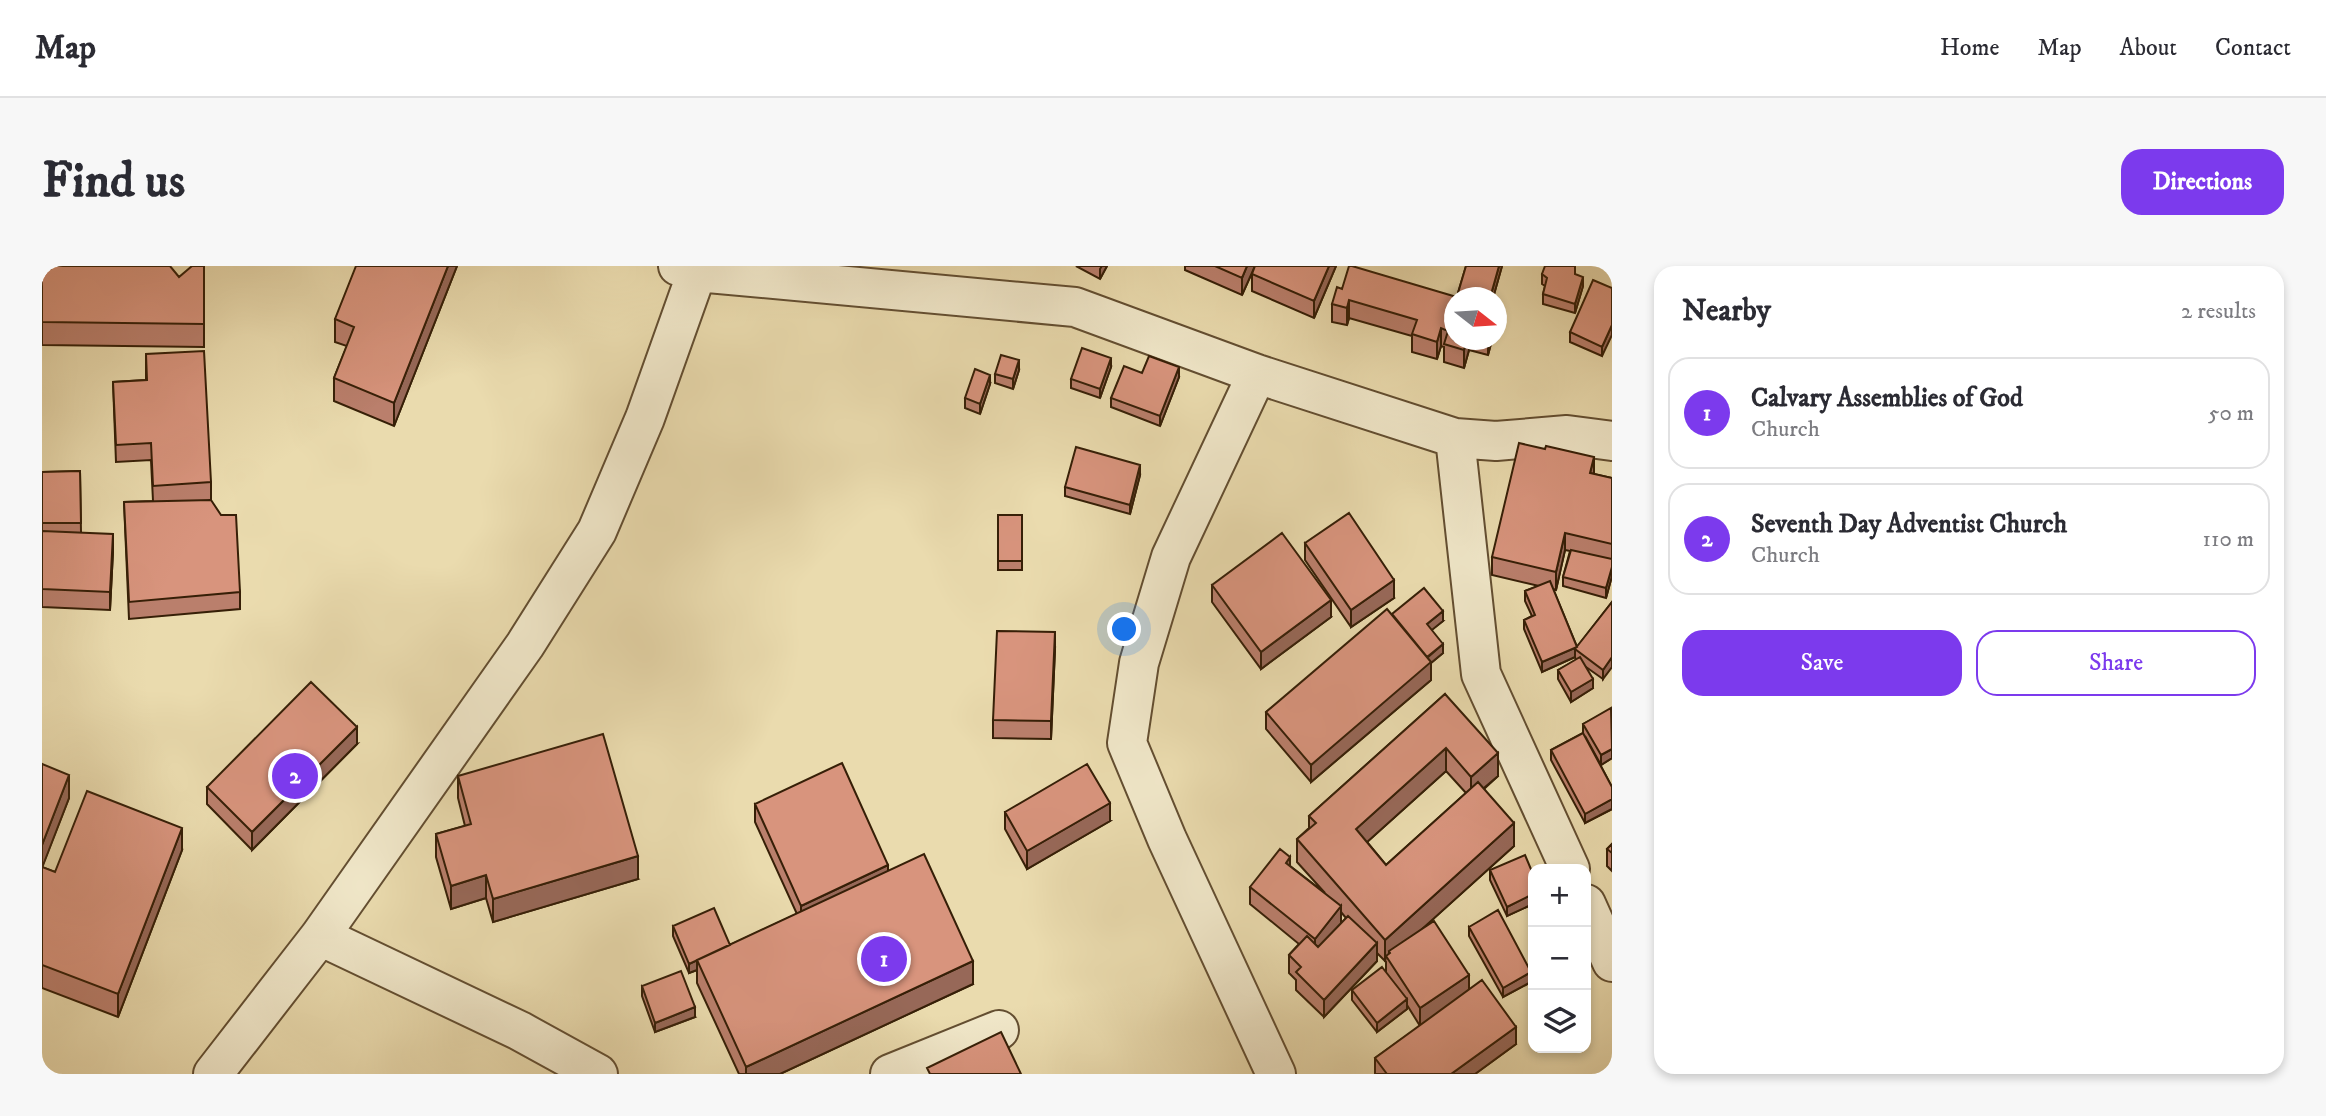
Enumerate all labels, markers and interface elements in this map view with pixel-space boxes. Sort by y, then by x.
text: Map [35,28,96,69]
text: Home [1940,33,1999,63]
text: Map [2037,33,2082,63]
text: About [2120,33,2177,63]
text: Contact [2215,33,2291,63]
button: Directions [2121,149,2284,215]
text: Find us [42,151,185,213]
north arrow [1444,287,1507,350]
text: Nearby [1682,293,1771,330]
text: 2 results [2181,297,2256,326]
text: Calvary Assemblies of God [1751,382,2023,415]
text: 1 [1703,399,1711,428]
text: 50 m [2208,399,2254,428]
text: Church [1751,415,1820,444]
text: Seventh Day Adventist Church [1751,508,2067,541]
text: 2 [1701,525,1713,554]
text: 110 m [2203,525,2254,554]
text: Church [1751,541,1820,570]
your location [1107,612,1141,646]
button: Save [1682,630,1962,696]
button: Share [1976,630,2256,696]
pin: 2 [272,750,318,802]
map controls [1528,864,1591,1053]
button: + [1528,864,1591,927]
button: − [1528,927,1591,990]
pin: 1 [861,933,907,985]
button: layers [1528,990,1591,1053]

